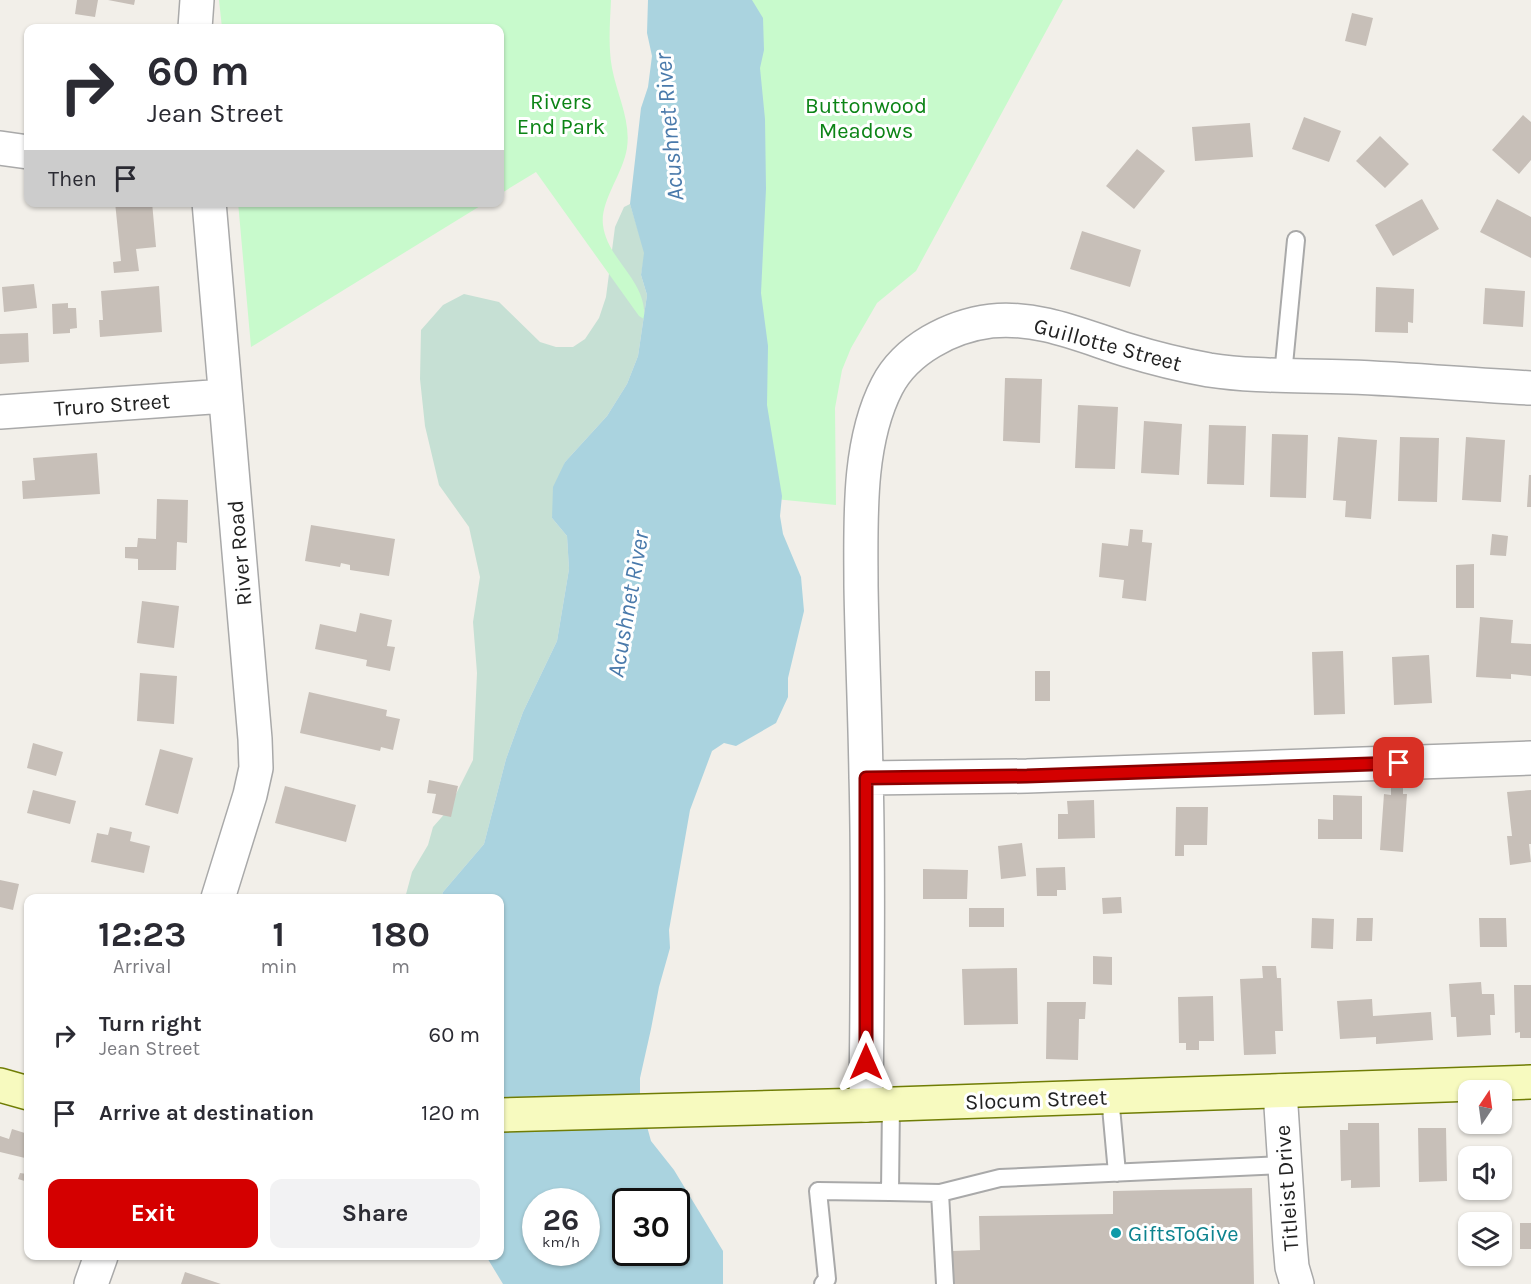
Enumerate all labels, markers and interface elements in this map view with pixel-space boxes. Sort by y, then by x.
text: 60 m [147,46,250,96]
icon: right [48,48,126,126]
water label: Acushnet River [649,51,689,202]
park label: Rivers End Park [517,89,605,140]
park label: Buttonwood Meadows [805,93,927,144]
text: Jean Street [147,97,283,129]
icon: arrive [109,162,142,195]
text: Then [48,166,97,192]
street label: Guillotte Street [1031,313,1184,377]
street label: Truro Street [53,388,171,422]
street label: River Road [222,499,258,607]
water label: Acushnet River [601,528,655,679]
pin [1373,737,1424,788]
icon: arrive [1382,746,1415,779]
text: 12:23 [98,913,186,955]
text: 1 [272,913,285,955]
text: 180 [371,913,430,955]
text: Arrival [113,955,171,978]
text: min [260,955,297,978]
text: m [391,955,410,978]
text: Turn right [99,1011,202,1037]
icon: right [48,1019,81,1052]
text: 60 m [429,1022,480,1048]
position arrow [834,1030,898,1094]
text: Jean Street [99,1037,200,1060]
north arrow [1458,1080,1512,1134]
map controls [1458,1080,1512,1266]
street label: Slocum Street [964,1085,1108,1115]
icon: arrive [48,1097,81,1130]
text: Arrive at destination [99,1100,314,1126]
text: 120 m [421,1100,480,1126]
street label: Titleist Drive [1270,1124,1304,1252]
button: sound [1458,1146,1512,1200]
button: Exit [48,1179,258,1248]
button: Share [270,1179,480,1248]
speed limit sign: 30 [612,1188,690,1266]
text: 26 [543,1202,579,1238]
button: layers [1458,1212,1512,1266]
place label: GiftsToGive [1128,1221,1239,1247]
marker: GiftsToGive [1109,1226,1123,1240]
text: km/h [542,1233,580,1251]

